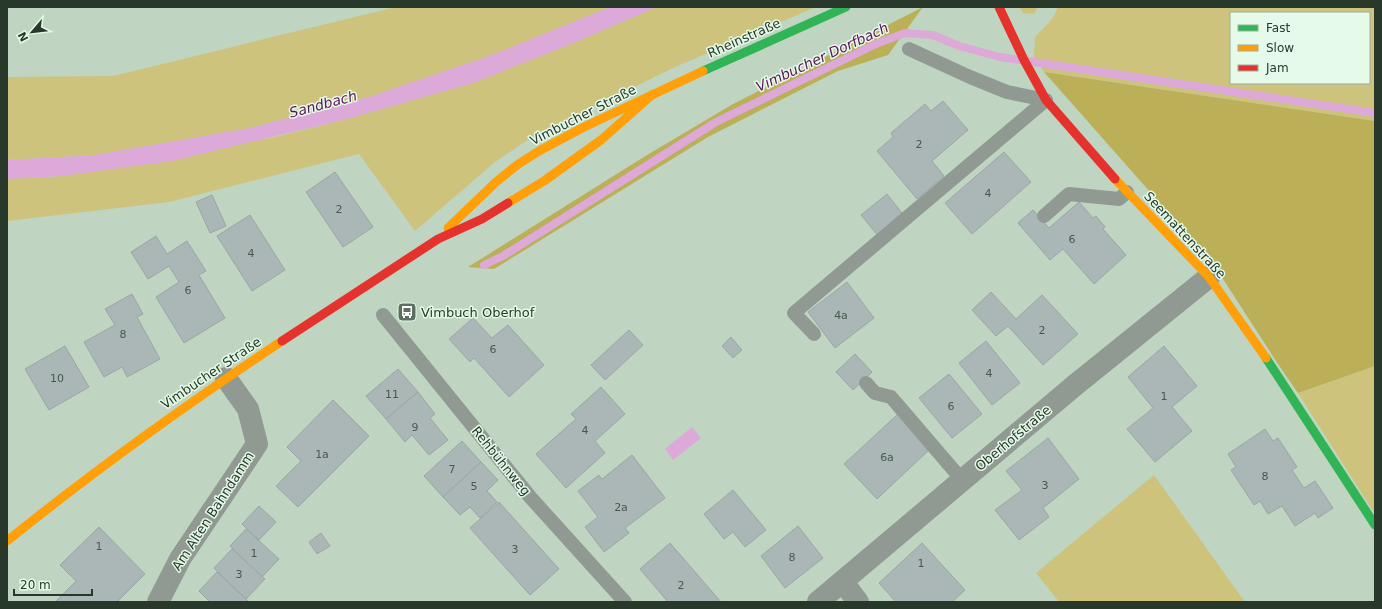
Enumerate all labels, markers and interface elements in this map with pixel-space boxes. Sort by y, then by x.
north arrow [12,12,52,52]
legend [1230,12,1370,84]
street label: Rheinstraße [705,15,783,61]
water label: Vimbucher Dorfbach [753,19,891,95]
text: Fast [1266,21,1290,35]
text: N [16,29,32,44]
text: Slow [1266,41,1294,55]
text: Jam [1265,61,1289,75]
street label: Vimbucher Straße [527,82,639,148]
water label: Sandbach [287,87,359,121]
house number: 2 [916,138,923,151]
house number: 4 [985,187,992,200]
street label: Seemattenstraße [1141,189,1229,281]
house number: 2 [336,203,343,216]
house number: 6 [1069,233,1076,246]
house number: 4 [248,247,255,260]
house number: 6 [185,284,192,297]
bus stop icon: Vimbuch Oberhof [396,301,418,323]
place label: Vimbuch Oberhof [421,305,535,320]
house number: 4a [834,309,848,322]
house number: 2 [1039,324,1046,337]
house number: 8 [120,328,127,341]
street label: Vimbucher Straße [158,334,264,412]
house number: 6 [490,343,497,356]
house number: 4 [986,367,993,380]
house number: 10 [50,372,64,385]
house number: 11 [385,388,399,401]
house number: 1 [1161,390,1168,403]
house number: 6 [948,400,955,413]
street label: Oberhofstraße [972,402,1054,474]
house number: 9 [412,421,419,434]
street label: Rehbühnweg [469,423,533,499]
house number: 4 [582,424,589,437]
house number: 1a [315,448,329,461]
street label: Am Alten Bahndamm [169,449,257,573]
house number: 6a [880,451,894,464]
house number: 7 [449,463,456,476]
house number: 8 [1262,470,1269,483]
house number: 3 [1042,479,1049,492]
house number: 5 [471,480,478,493]
house number: 2a [614,501,628,514]
house number: 1 [96,540,103,553]
house number: 3 [512,543,519,556]
house number: 1 [251,547,258,560]
house number: 8 [789,551,796,564]
house number: 1 [918,557,925,570]
house number: 3 [236,568,243,581]
scale bar [14,571,92,597]
text: 20 m [20,578,51,592]
house number: 2 [678,579,685,592]

